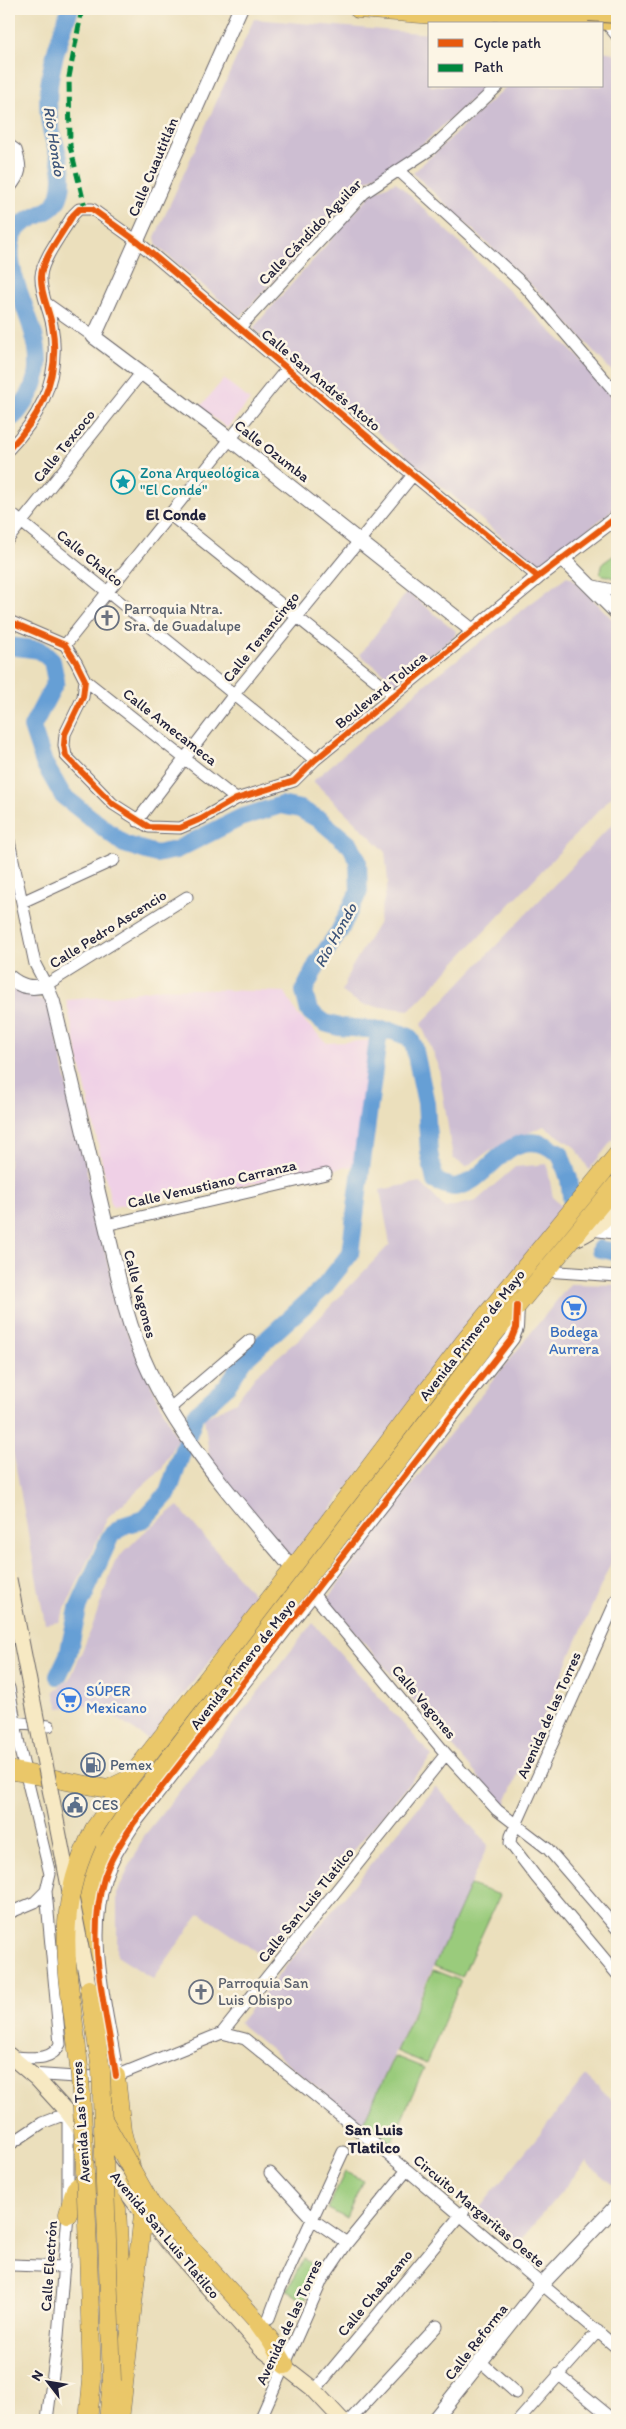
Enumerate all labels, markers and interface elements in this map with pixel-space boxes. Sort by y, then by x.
legend [428,22,604,88]
text: Cycle path [474,34,541,52]
text: Path [474,58,503,76]
water label: Río Hondo [40,105,70,178]
street label: Calle Cuautitlán [124,114,182,219]
street label: Calle Cándido Aguilar [255,175,366,289]
street label: Calle San Andrés Atoto [258,325,384,435]
street label: Calle Texcoco [29,406,99,486]
street label: Calle Ozumba [231,416,313,486]
place label: Zona Arqueológica "El Conde" [140,464,260,499]
place icon: Zona Arqueológica "El Conde" [110,469,136,495]
district label: El Conde [146,505,207,524]
street label: Calle Chalco [53,526,127,590]
street label: Calle Tenancingo [219,588,303,686]
place label: Parroquia Ntra. Sra. de Guadalupe [124,600,241,635]
church icon: Parroquia Ntra. Sra. de Guadalupe [94,605,120,631]
street label: Boulevard Toluca [331,647,431,733]
street label: Calle Amecameca [119,685,221,770]
street label: Calle Pedro Ascencio [46,886,170,972]
water label: Río Hondo [310,899,361,971]
street label: Calle Venustiano Carranza [126,1156,298,1212]
street label: Calle Vagones [120,1248,161,1340]
street label: Avenida Primero de Mayo [415,1266,529,1404]
supermarket icon: Bodega Aurrera [561,1295,587,1321]
place label: Bodega Aurrera [549,1323,599,1358]
street label: Avenida Primero de Mayo [186,1595,300,1733]
street label: Avenida de las Torres [513,1649,585,1781]
street label: Calle Vagones [388,1661,460,1743]
place label: SÚPER Mexicano [86,1682,147,1717]
supermarket icon: SÚPER Mexicano [56,1687,82,1713]
fuel station icon: Pemex [80,1752,106,1778]
place label: Pemex [110,1756,152,1774]
public building icon: CES [62,1792,88,1818]
place label: CES [92,1796,118,1814]
street label: Calle San Luis Tlatilco [254,1844,358,1966]
place label: Parroquia San Luis Obispo [218,1974,309,2009]
church icon: Parroquia San Luis Obispo [188,1979,214,2005]
street label: Avenida Las Torres [68,2060,94,2183]
district label: San Luis Tlatilco [345,2120,403,2157]
street label: Circuito Margaritas Oeste [410,2151,548,2271]
street label: Avenida San Luis Tlatilco [106,2167,224,2303]
street label: Calle Electrón [37,2219,61,2312]
street label: Calle Chabacano [333,2246,417,2340]
street label: Avenida de las Torres [252,2256,326,2388]
street label: Calle Reforma [441,2300,512,2384]
north arrow [22,2356,72,2406]
text: N [28,2367,47,2384]

